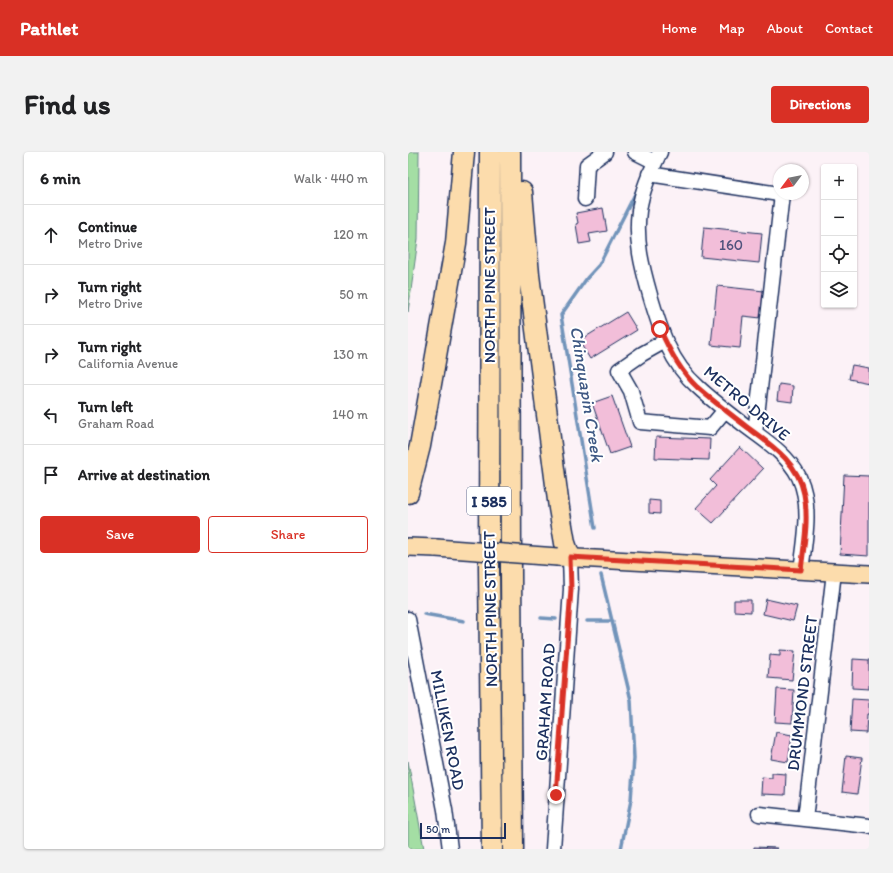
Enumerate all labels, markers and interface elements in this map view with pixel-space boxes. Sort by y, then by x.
text: Pathlet [20,17,78,40]
text: Home [662,20,697,37]
text: Map [719,20,745,37]
text: About [767,20,803,37]
text: Contact [825,20,873,37]
button: Directions [771,86,869,123]
text: Find us [24,87,111,121]
north arrow [773,164,809,200]
map controls [821,164,857,308]
button: + [821,164,857,200]
text: 6 min [40,168,81,188]
text: Walk · 440 m [294,171,368,186]
button: − [821,200,857,236]
street label: NORTH PINE STREET [479,206,499,363]
text: Continue [78,218,137,236]
icon: ahead [40,224,62,246]
text: 120 m [333,227,368,242]
text: Metro Drive [78,236,143,251]
house number: 160 [719,236,743,254]
button: locate [821,236,857,272]
button: layers [821,272,857,308]
text: Turn right [78,278,142,296]
icon: right [40,284,62,306]
text: 50 m [339,287,368,302]
text: Metro Drive [78,296,143,311]
route start [651,320,669,338]
water label: Chinquapin Creek [565,325,609,465]
text: Turn right [78,338,142,356]
icon: right [40,344,62,366]
text: 130 m [333,347,368,362]
text: California Avenue [78,356,178,371]
street label: METRO DRIVE [700,361,794,445]
text: Turn left [78,398,133,416]
icon: left [40,404,62,426]
text: 140 m [332,407,368,422]
text: Graham Road [78,416,154,431]
icon: arrive [40,464,62,486]
text: Arrive at destination [78,466,210,484]
road number: I 585 [467,487,511,515]
button: Save [40,516,200,553]
button: Share [208,516,368,553]
street label: NORTH PINE STREET [479,530,501,687]
street label: DRUMMOND STREET [783,614,822,772]
street label: GRAHAM ROAD [531,642,559,762]
street label: MILLIKEN ROAD [427,668,469,792]
route end [547,786,565,804]
scale bar [420,821,506,840]
text: 50 m [426,823,450,836]

